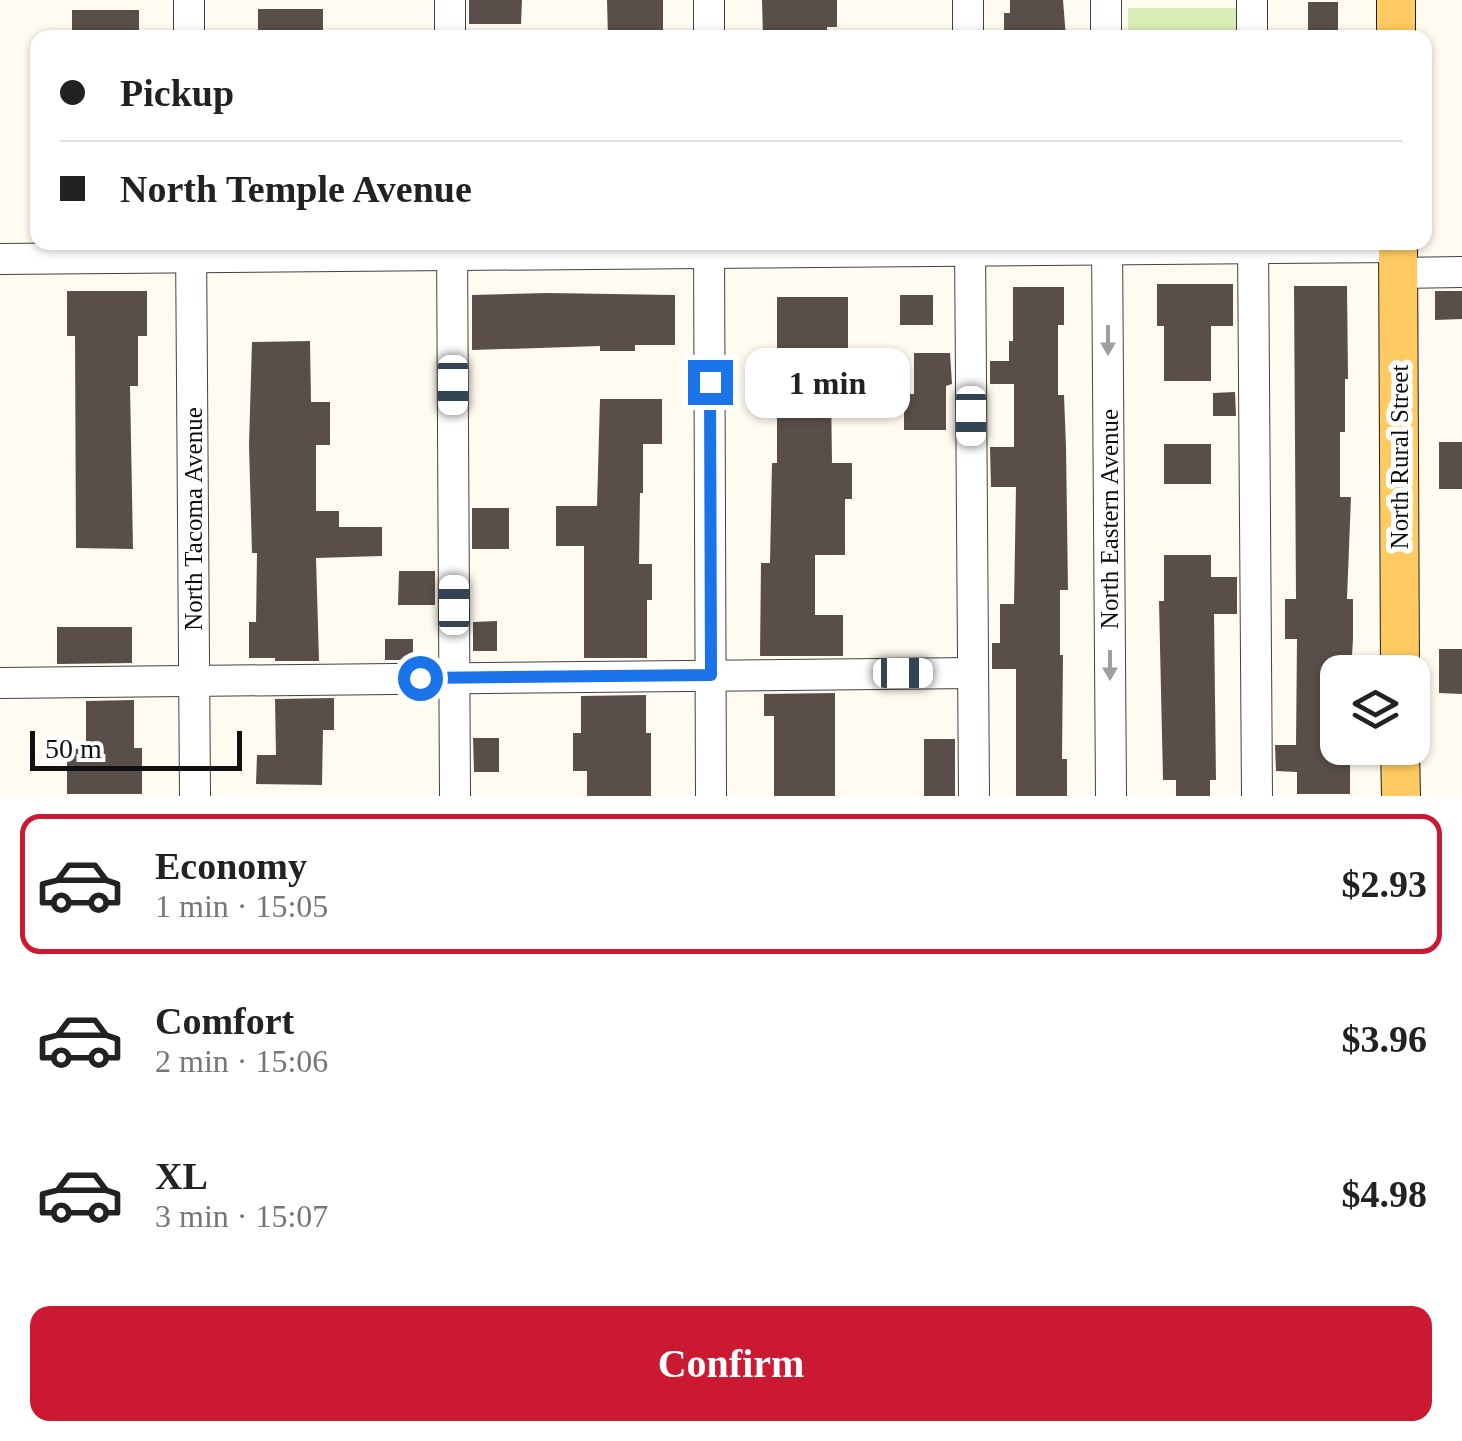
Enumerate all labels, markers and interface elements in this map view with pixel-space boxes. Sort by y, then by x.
text: Pickup [120,72,234,114]
text: North Temple Avenue [120,168,472,210]
one-way arrow [1100,324,1116,356]
callout: 1 min [745,347,910,417]
car [438,355,468,415]
route end [688,360,733,405]
text: 1 min [789,365,866,401]
street label: North Rural Street [1386,365,1413,549]
car [956,386,986,446]
street label: North Tacoma Avenue [180,407,207,631]
street label: North Eastern Avenue [1096,409,1123,629]
car [439,575,469,635]
one-way arrow [1102,649,1118,681]
map controls [1320,655,1430,765]
button: layers [1320,655,1430,765]
route start [398,656,443,701]
car [873,658,933,688]
scale bar [30,726,242,770]
text: 50 m [45,733,102,764]
icon: car [35,839,125,929]
text: Economy [155,845,307,887]
text: $2.93 [1342,863,1427,905]
text: 1 min · 15:05 [155,888,328,924]
icon: car [35,994,125,1084]
text: Comfort [155,1000,294,1042]
text: $3.96 [1342,1018,1427,1060]
text: 2 min · 15:06 [155,1043,328,1079]
icon: car [35,1149,125,1239]
text: XL [155,1155,208,1197]
text: $4.98 [1342,1173,1427,1215]
text: 3 min · 15:07 [155,1198,328,1234]
button: Confirm [30,1306,1432,1421]

